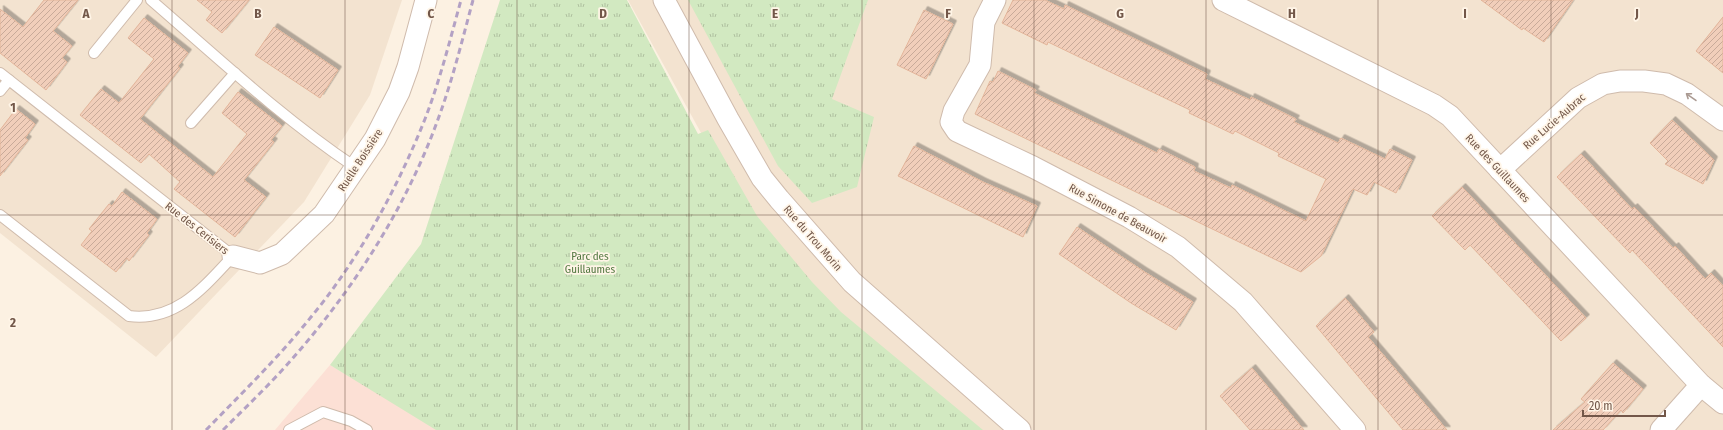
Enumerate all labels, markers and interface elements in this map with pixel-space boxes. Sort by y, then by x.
text: A [81,6,90,21]
text: B [254,6,262,21]
text: C [428,6,435,21]
text: D [599,6,607,21]
text: E [772,6,778,21]
text: F [945,6,951,21]
text: G [1116,6,1124,21]
text: H [1288,6,1296,21]
text: I [1463,6,1467,21]
text: J [1634,6,1639,21]
street label: Rue Lucie-Aubrac [1521,91,1588,152]
one-way arrow [1686,93,1697,101]
text: 1 [10,100,16,115]
street label: Ruelle Boissière [335,127,385,194]
street label: Rue des Guillaumes [1463,131,1533,205]
street label: Rue Simone de Beauvoir [1067,181,1169,246]
street label: Rue des Cerisiers [162,200,231,257]
street label: Rue du Trou Morin [781,203,845,274]
park label: Parc des Guillaumes [565,250,615,276]
text: 2 [9,315,16,330]
scale bar [1583,392,1665,418]
text: 20 m [1589,399,1613,413]

